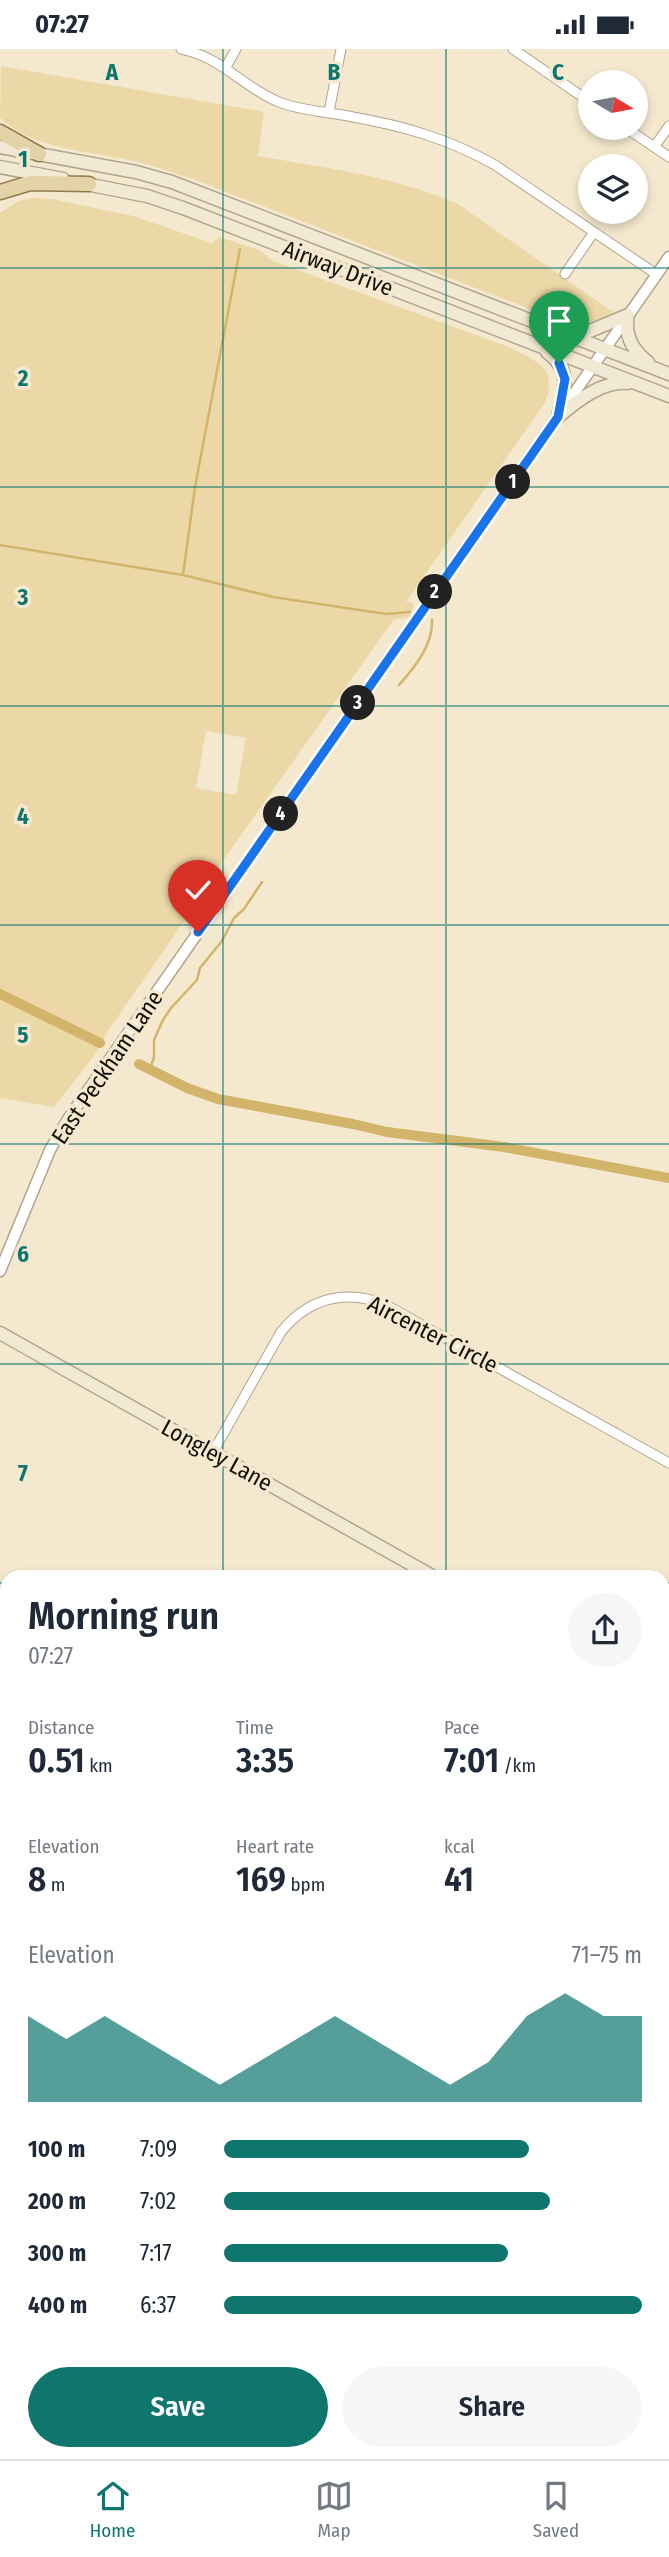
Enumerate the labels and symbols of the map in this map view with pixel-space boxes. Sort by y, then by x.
text: A [105,58,119,86]
text: B [328,58,341,86]
text: C [552,58,564,86]
north arrow [578,70,648,140]
text: 1 [18,145,28,173]
street label: Airway Drive [279,234,397,302]
pin [529,291,589,363]
text: 2 [17,364,29,392]
pin: 1 [496,465,530,499]
pin: 2 [418,575,452,609]
text: 3 [17,583,29,611]
pin: 3 [340,685,376,721]
pin: 4 [264,797,298,831]
text: 4 [17,802,29,830]
pin [168,860,228,932]
street label: East Peckham Lane [45,985,169,1149]
text: 5 [17,1021,29,1049]
text: 6 [17,1240,29,1268]
street label: Aircenter Circle [363,1289,503,1379]
street label: Longley Lane [157,1413,277,1497]
text: 7 [18,1459,28,1487]

